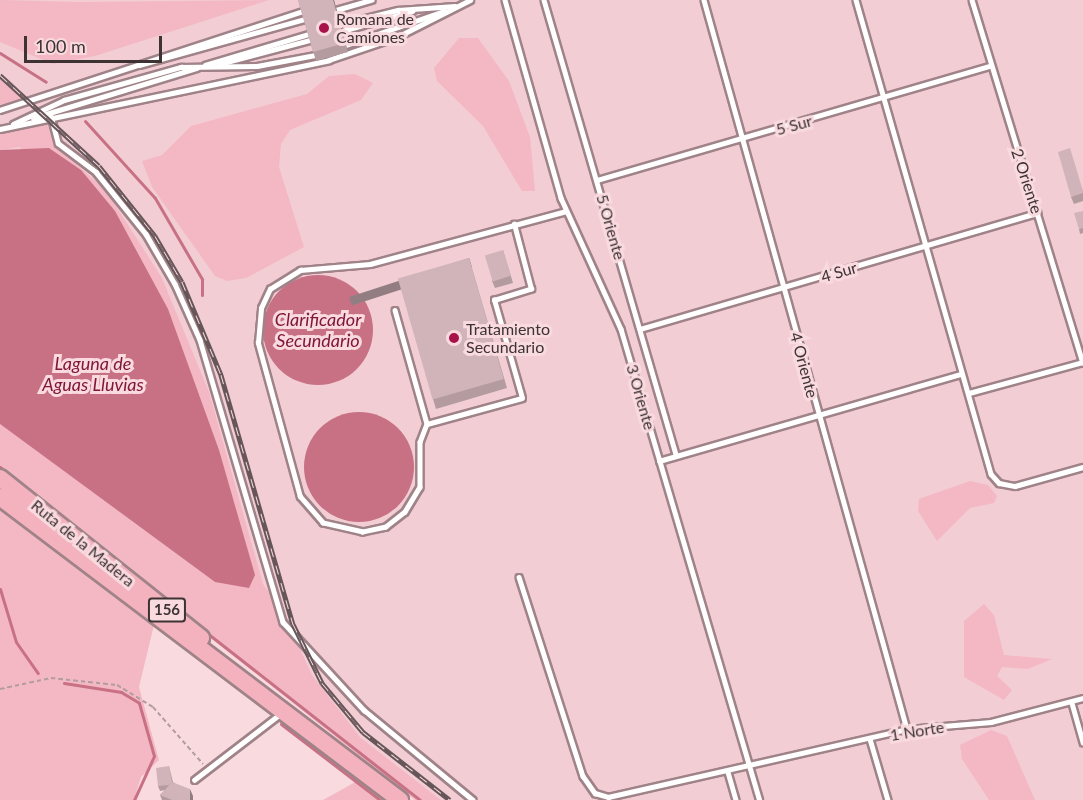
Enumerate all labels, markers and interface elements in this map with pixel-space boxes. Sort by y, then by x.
place label: Romana de Camiones [336,9,414,47]
marker: Romana de Camiones [317,21,331,35]
scale bar [27,24,165,62]
text: 100 m [35,35,86,57]
street label: 5 Sur [774,111,814,139]
street label: 2 Oriente [1008,146,1046,216]
street label: 5 Oriente [593,192,629,262]
street label: 4 Sur [819,258,859,286]
water label: Clarificador Secundario [275,309,361,352]
place label: Tratamiento Secundario [466,319,550,357]
street label: 4 Oriente [786,330,822,400]
marker: Tratamiento Secundario [447,331,461,345]
water label: Laguna de Aguas Lluvias [42,353,144,395]
street label: 3 Oriente [623,362,659,432]
street label: Ruta de la Madera [27,495,139,591]
road number: 156 [148,598,186,622]
street label: 1 Norte [889,717,945,745]

